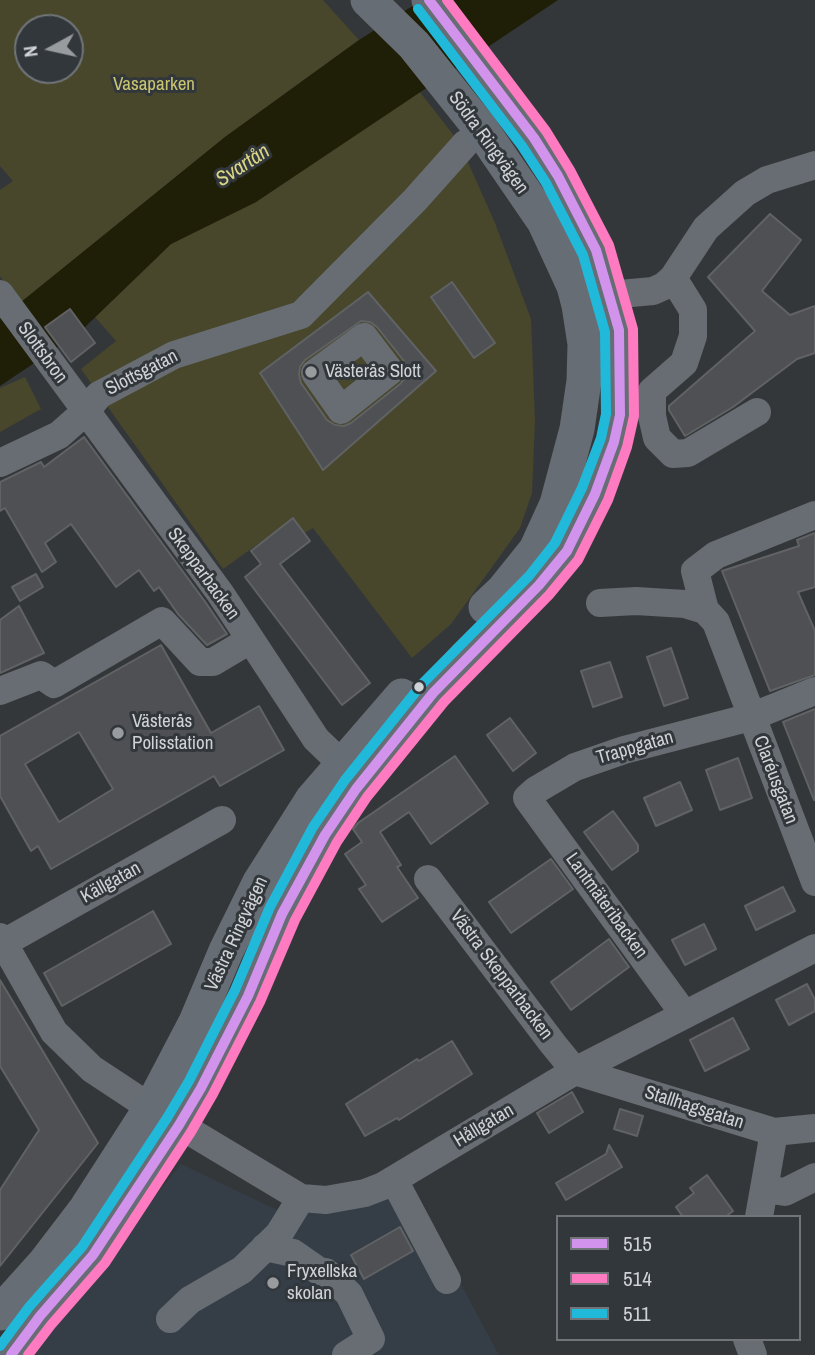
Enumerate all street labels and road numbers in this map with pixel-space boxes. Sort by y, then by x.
street label: Södra Ringvägen [443,87,533,199]
street label: Slottsbron [12,318,72,388]
street label: Slottsgatan [102,345,182,401]
street label: Skepparbacken [162,524,244,624]
street label: Trappgatan [594,726,676,770]
street label: Claréusgatan [748,733,802,827]
street label: Lantmäteribacken [560,849,652,963]
street label: Källgatan [77,857,145,909]
street label: Västra Ringvägen [201,873,273,995]
street label: Västra Skepparbacken [445,906,557,1044]
street label: Stallhagsgatan [641,1081,747,1135]
street label: Hållgatan [450,1099,518,1153]

